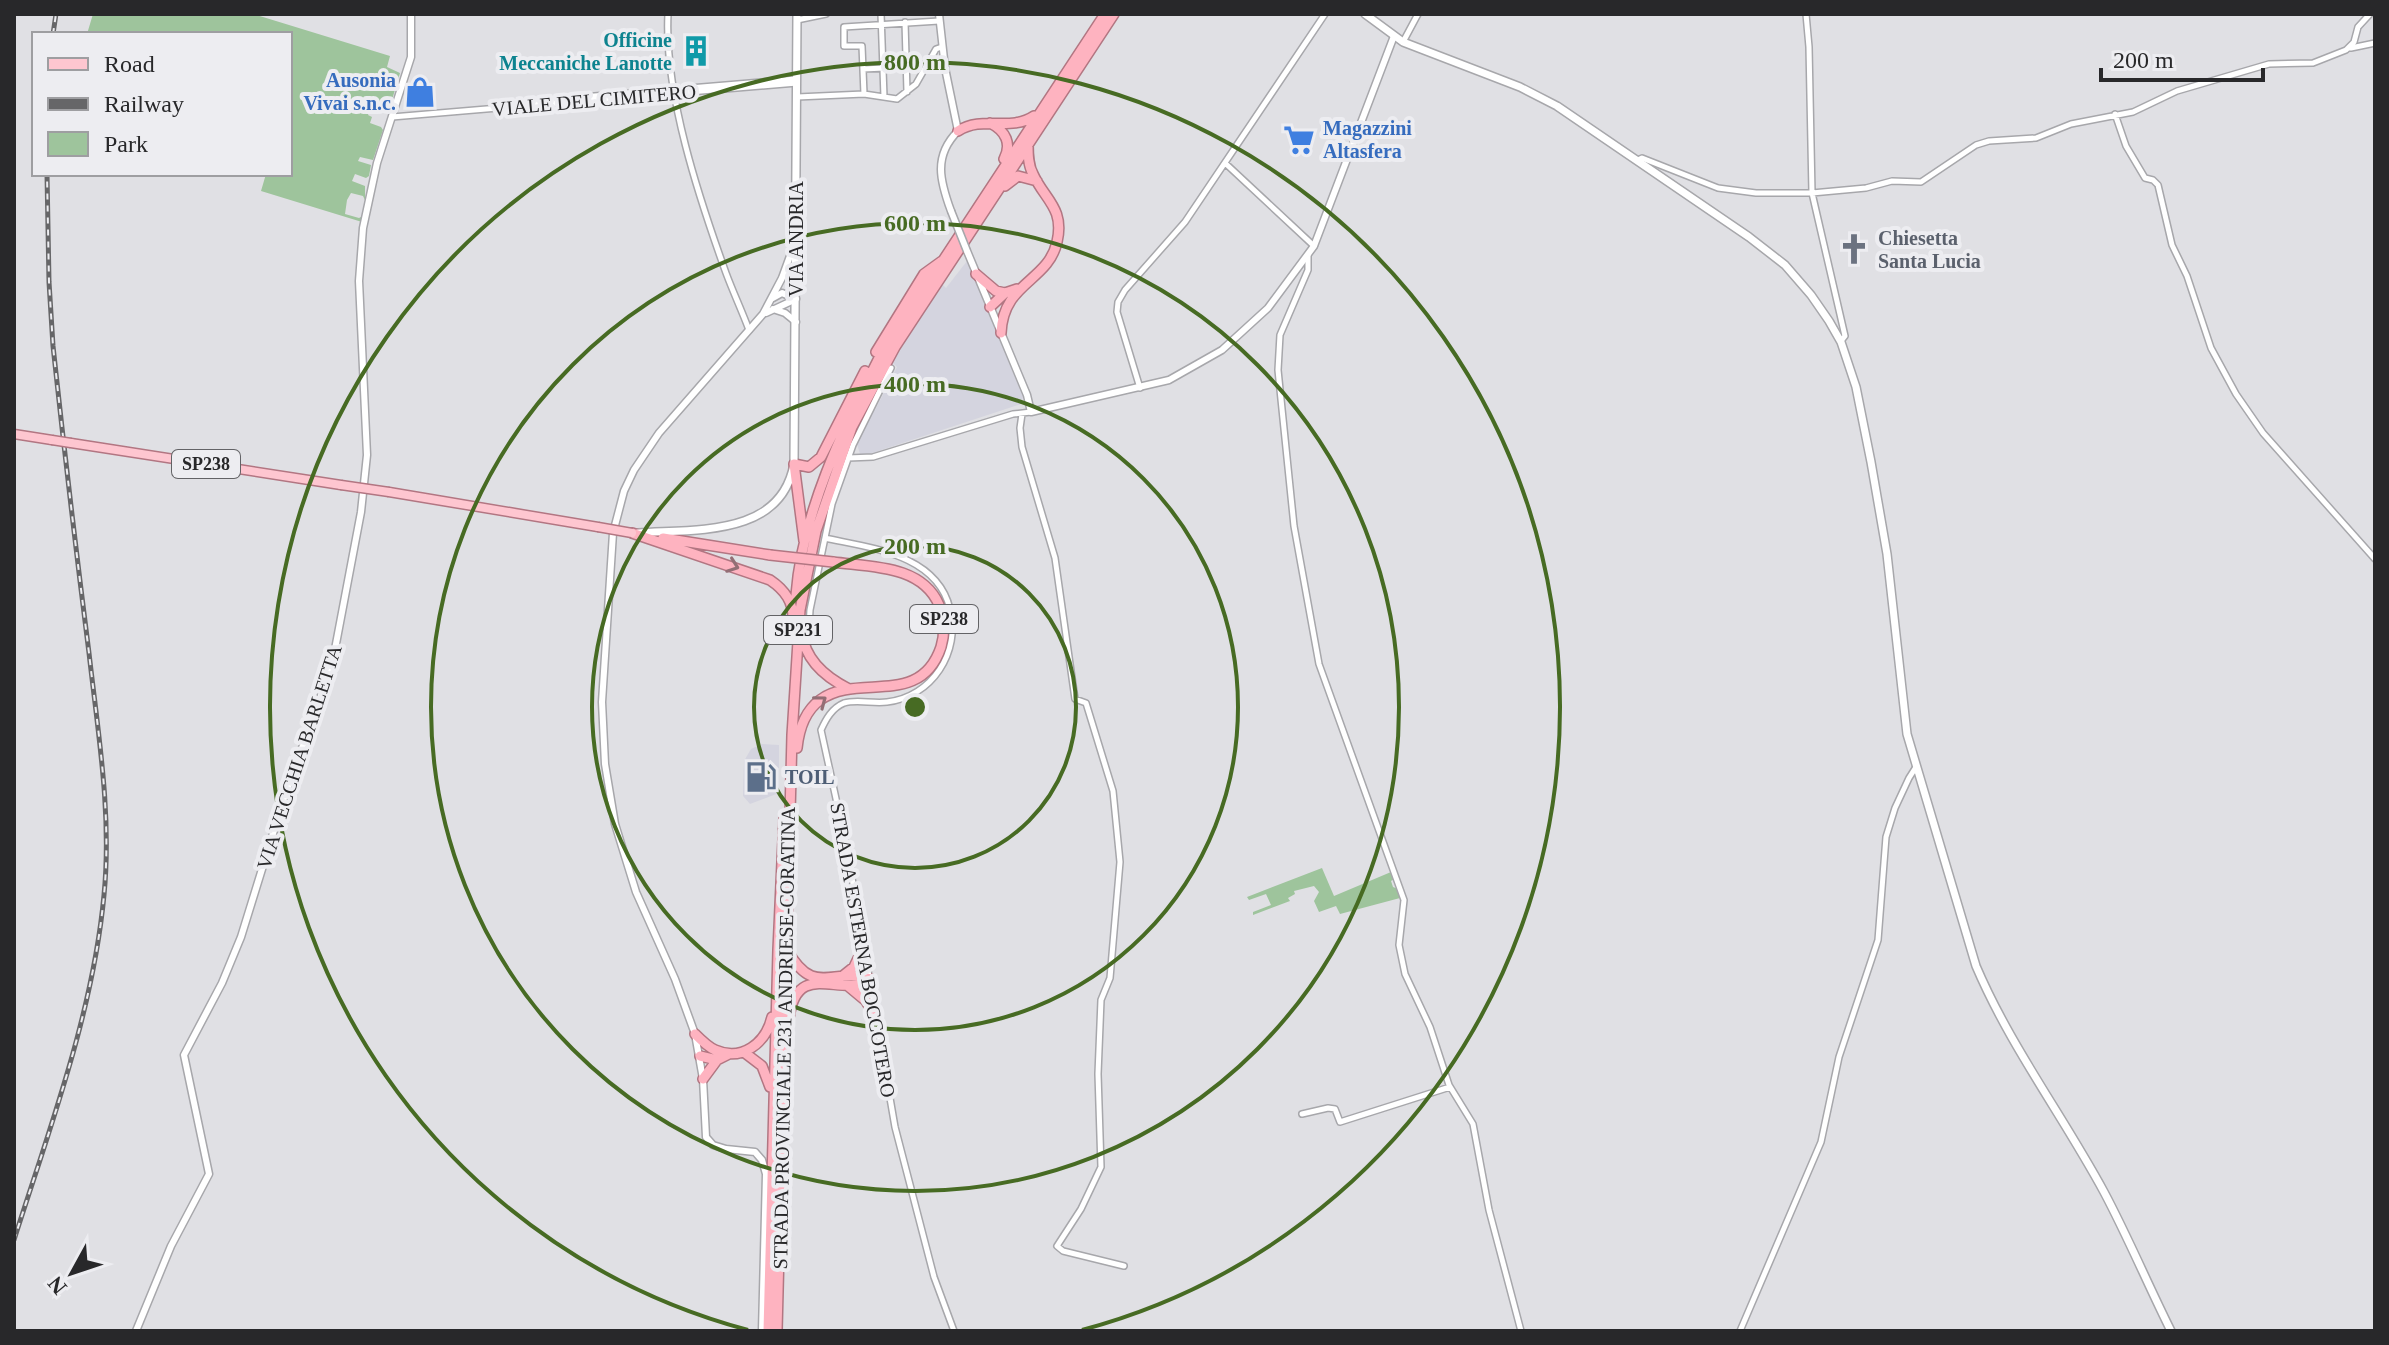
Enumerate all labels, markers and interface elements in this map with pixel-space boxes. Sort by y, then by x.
place label: Officine Meccaniche Lanotte [499,29,672,74]
legend [32,32,292,176]
scale bar [2101,32,2263,82]
building icon: Officine Meccaniche Lanotte [679,34,713,68]
text: 200 m [2113,47,2174,73]
text: 800 m [884,49,946,75]
text: Road [104,51,155,77]
place label: Ausonia Vivai s.n.c. [303,69,396,114]
shop icon: Ausonia Vivai s.n.c. [403,75,437,109]
street label: VIALE DEL CIMITERO [491,80,697,120]
text: Railway [104,91,184,117]
place label: Magazzini Altasfera [1323,117,1412,162]
supermarket icon: Magazzini Altasfera [1282,123,1316,157]
text: Park [104,131,148,157]
street label: VIA ANDRIA [785,180,807,297]
text: 600 m [884,210,946,236]
place label: Chiesetta Santa Lucia [1878,227,1981,272]
church icon: Chiesetta Santa Lucia [1837,232,1871,266]
text: 400 m [884,371,946,397]
road number: SP238 [172,450,240,478]
text: 200 m [884,533,946,559]
one-way arrow [725,556,739,572]
road number: SP238 [910,605,978,633]
road number: SP231 [764,616,832,644]
street label: VIA VECCHIA BARLETTA [252,641,346,872]
centre of rings [901,693,929,721]
one-way arrow [813,697,827,711]
fuel station icon: TOIL [744,760,778,794]
place label: TOIL [785,766,835,788]
street label: STRADA ESTERNA BOCCOTERO [826,801,900,1099]
street label: STRADA PROVINCIALE 231 ANDRIESE-CORATINA [769,806,799,1270]
north arrow [32,1233,112,1313]
text: N [42,1271,72,1300]

